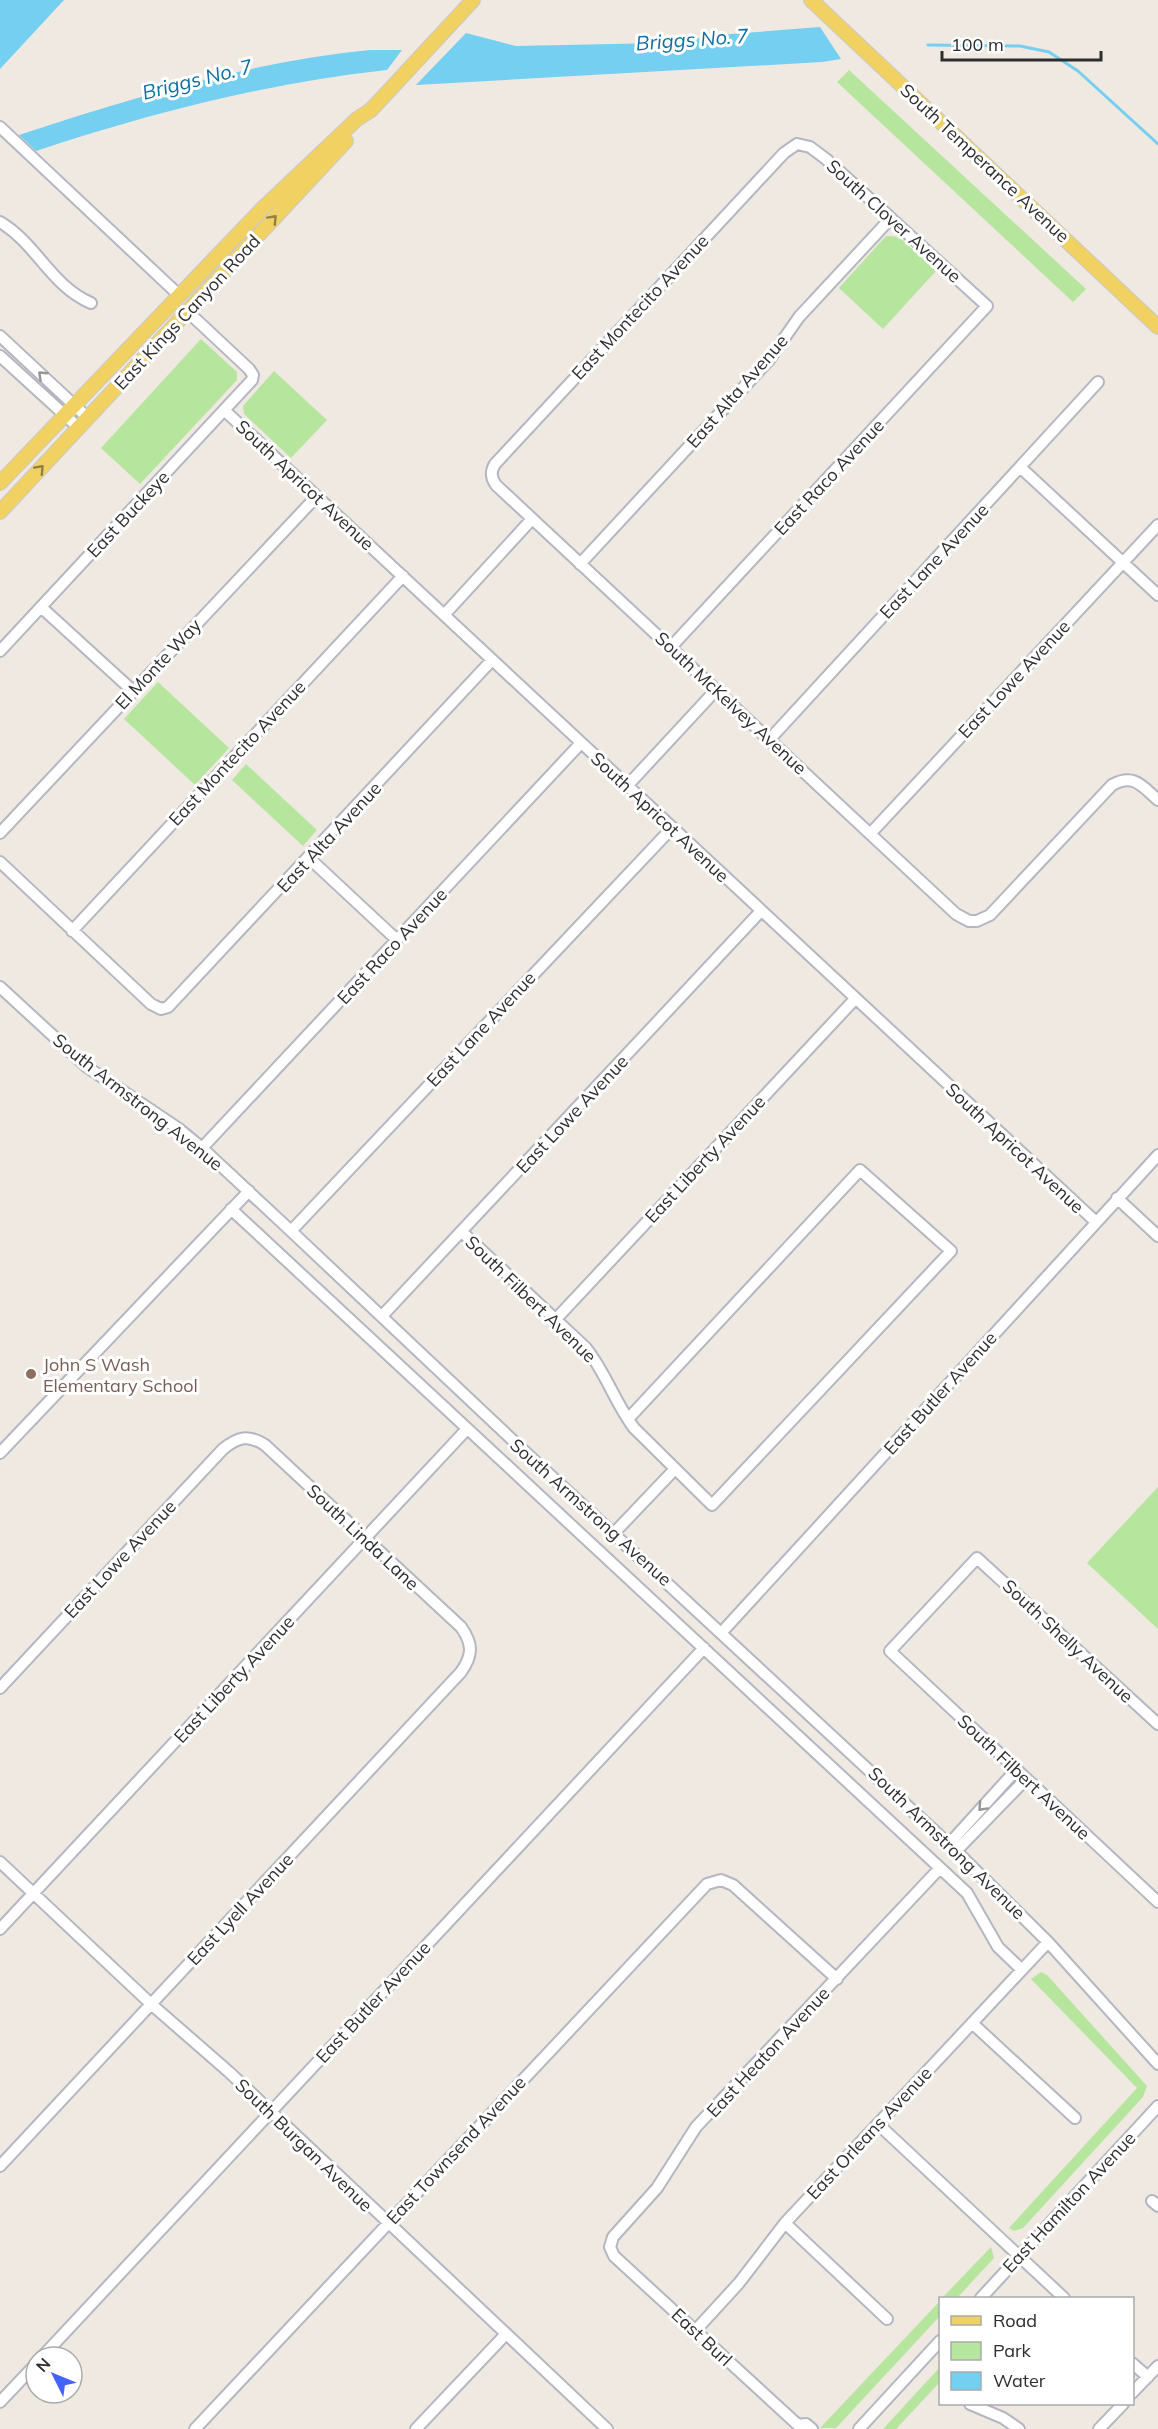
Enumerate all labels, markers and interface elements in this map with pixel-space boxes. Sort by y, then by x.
water label: Briggs No. 7 [635,23,750,55]
scale bar [942,24,1101,62]
text: 100 m [951,33,1004,56]
water label: Briggs No. 7 [139,53,256,105]
street label: South Temperance Avenue [896,79,1074,247]
street label: South Clover Avenue [822,154,966,288]
one-way arrow [266,215,277,226]
street label: East Kings Canyon Road [109,229,265,395]
street label: East Montecito Avenue [567,230,713,384]
street label: East Alta Avenue [681,329,793,453]
one-way arrow [38,371,49,382]
street label: East Raco Avenue [769,414,889,540]
street label: South Apricot Avenue [231,415,379,555]
one-way arrow [33,466,44,476]
street label: East Buckeye [82,466,174,562]
street label: East Lane Avenue [875,499,993,623]
street label: El Monte Way [110,613,206,714]
street label: East Lowe Avenue [953,615,1075,743]
street label: South McKelvey Avenue [650,627,812,779]
street label: East Montecito Avenue [164,676,310,830]
street label: South Apricot Avenue [586,747,734,887]
street label: East Alta Avenue [272,777,386,897]
street label: East Raco Avenue [332,883,452,1009]
street label: East Lane Avenue [422,967,540,1091]
street label: South Armstrong Avenue [48,1028,228,1176]
street label: East Lowe Avenue [511,1050,633,1178]
street label: South Apricot Avenue [941,1078,1089,1218]
street label: East Liberty Avenue [640,1090,770,1228]
street label: South Filbert Avenue [461,1230,601,1368]
street label: East Butler Avenue [879,1327,1001,1459]
place label: John S Wash Elementary School [43,1353,198,1397]
marker: John S Wash Elementary School [24,1367,38,1381]
street label: South Armstrong Avenue [505,1433,677,1591]
street label: South Linda Lane [302,1479,424,1595]
street label: East Lowe Avenue [59,1495,181,1623]
street label: South Shelly Avenue [998,1574,1138,1708]
street label: East Liberty Avenue [169,1610,299,1748]
street label: South Filbert Avenue [953,1709,1095,1845]
street label: South Armstrong Avenue [864,1762,1030,1924]
one-way arrow [979,1800,990,1811]
street label: East Lyell Avenue [182,1848,298,1970]
street label: East Butler Avenue [311,1936,435,2068]
street label: East Heaton Avenue [702,1982,834,2122]
street label: East Orleans Avenue [802,2062,936,2204]
street label: East Townsend Avenue [381,2071,531,2229]
street label: South Burgan Avenue [231,2073,377,2217]
street label: East Hamilton Avenue [998,2127,1140,2277]
legend [939,2297,1134,2405]
street label: East Burl [667,2303,737,2371]
text: Road [993,2309,1037,2332]
text: Park [993,2339,1032,2362]
north arrow [24,2345,84,2405]
text: N [32,2354,54,2376]
text: Water [993,2369,1046,2392]

